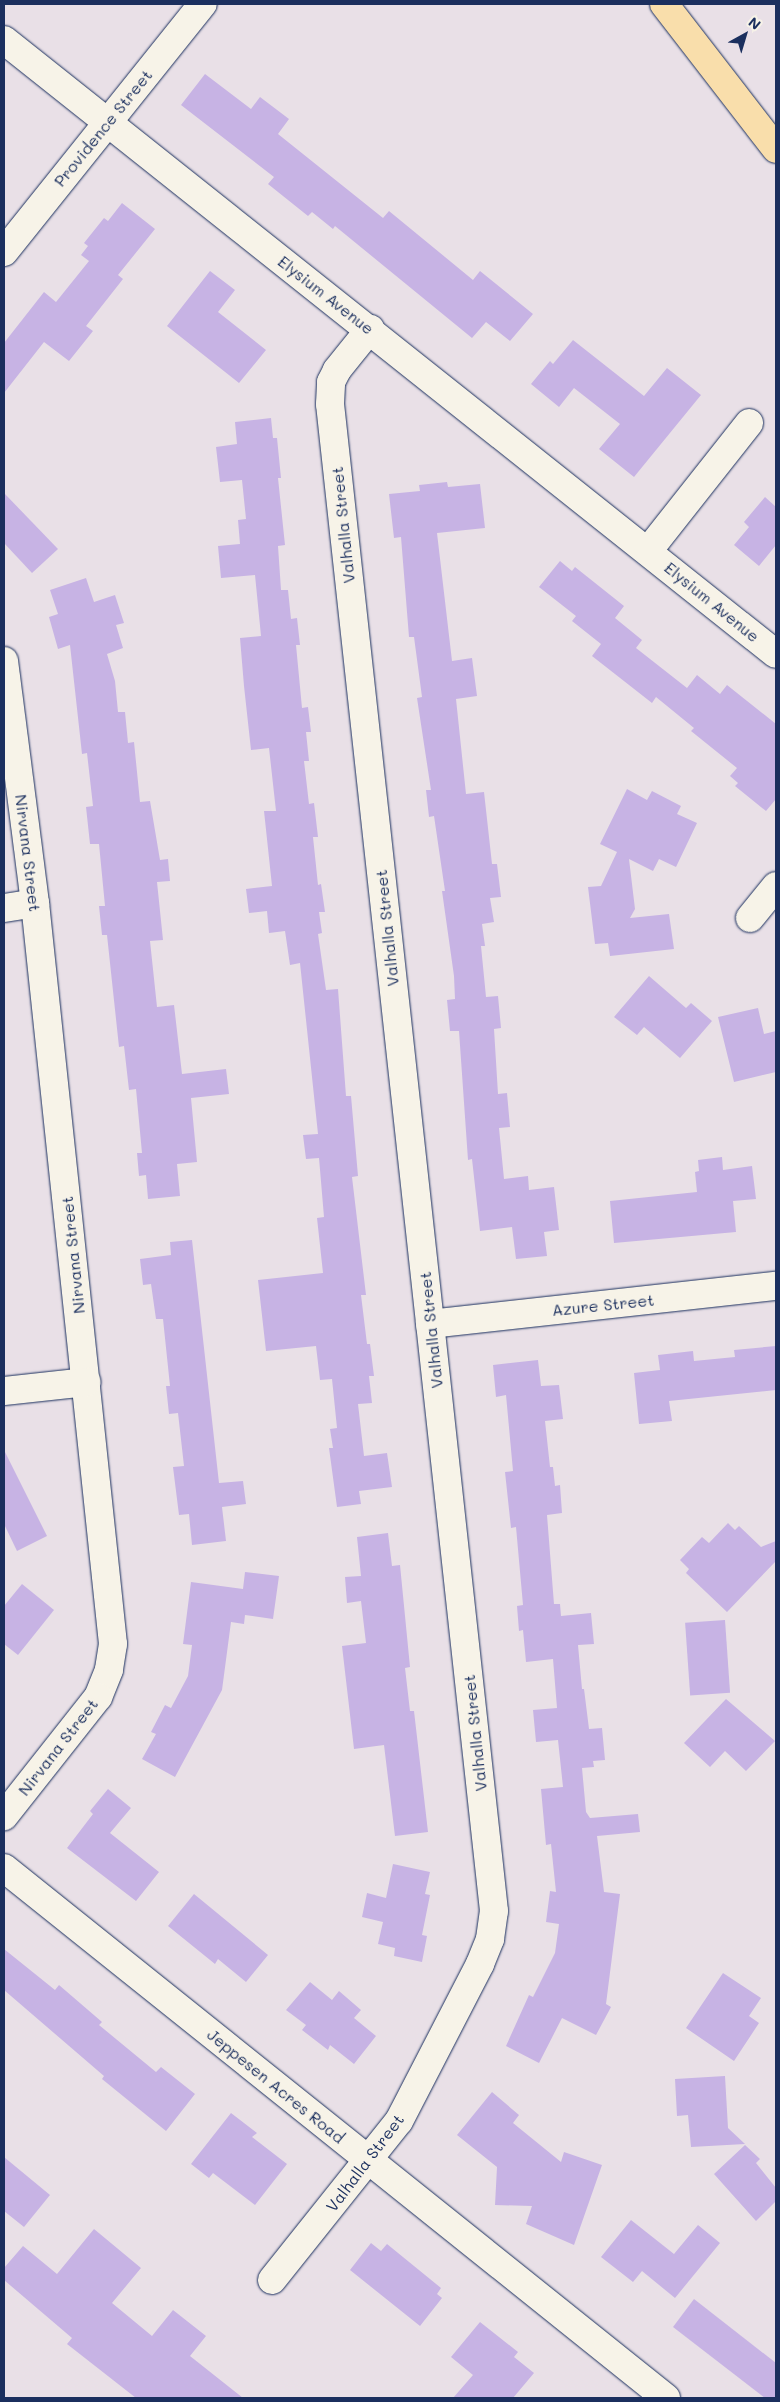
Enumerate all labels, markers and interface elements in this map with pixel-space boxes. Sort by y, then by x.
north arrow [720,10,770,60]
text: N [745,12,765,34]
street label: Providence Street [50,66,156,190]
street label: Elysium Avenue [274,252,378,338]
street label: Valhalla Street [327,466,359,584]
street label: Elysium Avenue [661,558,763,646]
street label: Nirvana Street [11,793,45,913]
street label: Valhalla Street [371,869,403,987]
street label: Nirvana Street [57,1195,89,1315]
street label: Valhalla Street [415,1271,447,1389]
street label: Azure Street [551,1290,655,1320]
street label: Valhalla Street [459,1674,491,1792]
street label: Nirvana Street [14,1695,102,1799]
street label: Jeppesen Acres Road [203,2025,349,2147]
street label: Valhalla Street [322,2110,408,2216]

